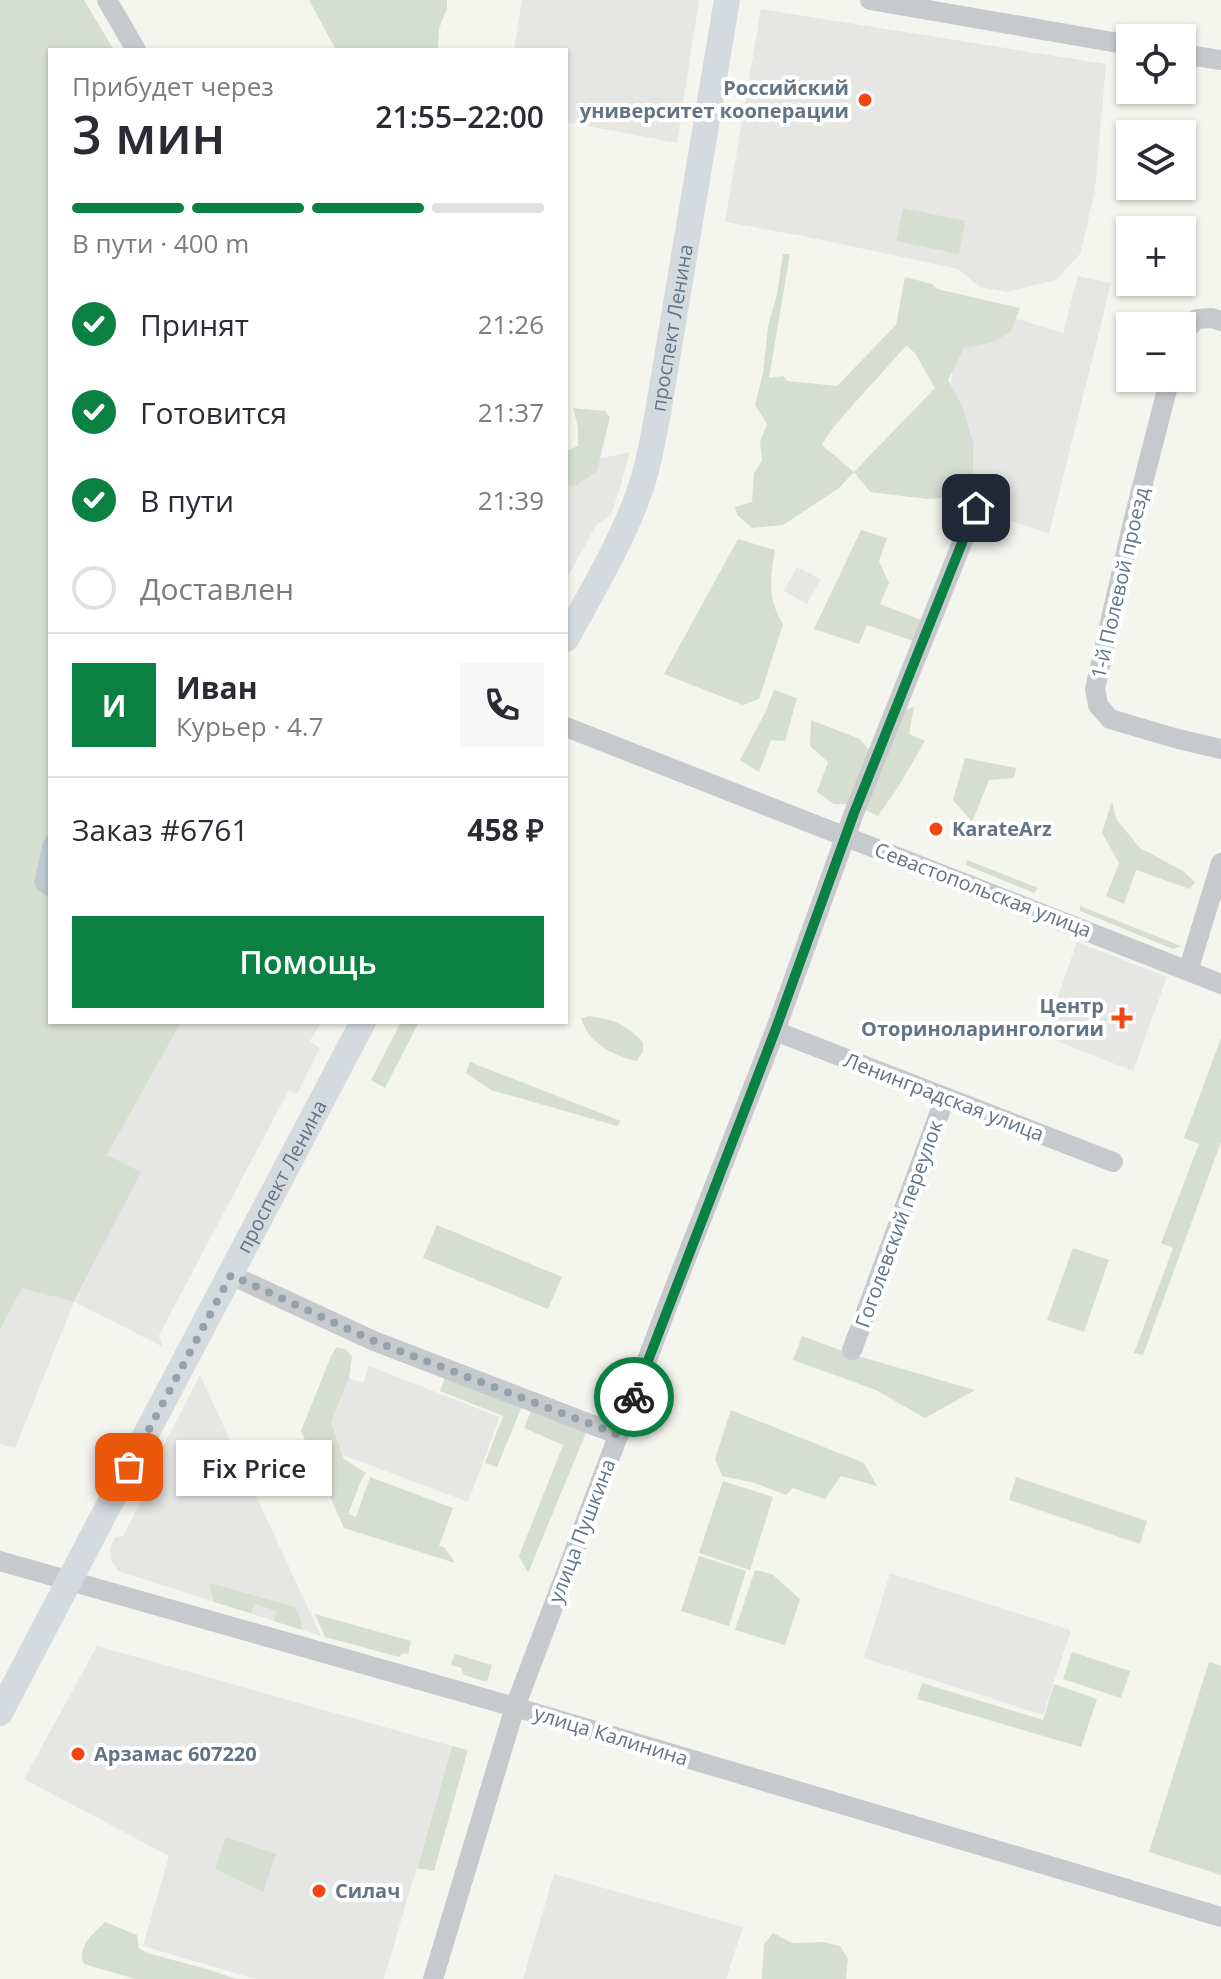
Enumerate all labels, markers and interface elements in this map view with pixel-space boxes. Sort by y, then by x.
map controls [1116,24,1196,392]
button: locate [1116,24,1196,104]
text: Прибудет через [72,68,274,104]
place label: Российский университет кооперации [580,74,849,124]
marker: Российский университет кооперации [856,91,874,109]
text: 21:55–22:00 [375,96,544,137]
text: 3 мин [72,98,225,169]
button: layers [1116,120,1196,200]
button: + [1116,216,1196,296]
text: В пути · 400 m [72,225,249,261]
street label: проспект Ленина [644,242,699,414]
icon: check [72,302,116,346]
text: Принят [140,304,249,345]
text: 21:26 [478,306,544,342]
button: − [1116,312,1196,392]
icon: check [72,390,116,434]
text: Готовится [140,392,287,433]
text: 21:37 [478,394,544,430]
pin [942,474,1010,542]
icon: check [72,478,116,522]
text: В пути [140,480,234,521]
text: 21:39 [478,482,544,518]
street label: 1-й Полевой проезд [1084,484,1155,681]
icon: home [954,486,998,530]
text: Доставлен [140,568,294,609]
button: phone [460,663,544,747]
text: Иван [176,667,258,708]
text: И [102,685,126,726]
text: Курьер · 4.7 [176,708,324,744]
text: Заказ #6761 [72,809,249,850]
text: 458 ₽ [467,809,544,850]
place label: KarateArz [952,815,1052,842]
marker: KarateArz [927,820,945,838]
street label: Севастопольская улица [871,836,1095,943]
button: Помощь [72,916,544,1008]
place label: Центр Оториноларингологии [861,992,1104,1042]
marker: Центр Оториноларингологии [1111,1007,1133,1029]
street label: Ленинградская улица [840,1046,1048,1147]
street label: проспект Ленина [230,1095,333,1258]
street label: Гоголевский переулок [848,1116,949,1331]
courier [594,1357,674,1437]
icon: bike [612,1375,656,1419]
pin [95,1433,163,1501]
callout: Fix Price [177,1439,333,1495]
icon: bag [107,1445,151,1489]
text: Fix Price [202,1450,306,1486]
street label: улица Пушкина [542,1455,621,1607]
street label: улица Калинина [531,1699,691,1772]
place label: Арзамас 607220 [94,1740,257,1767]
marker: Арзамас 607220 [69,1745,87,1763]
place label: Силач [335,1877,400,1904]
marker: Силач [310,1882,328,1900]

